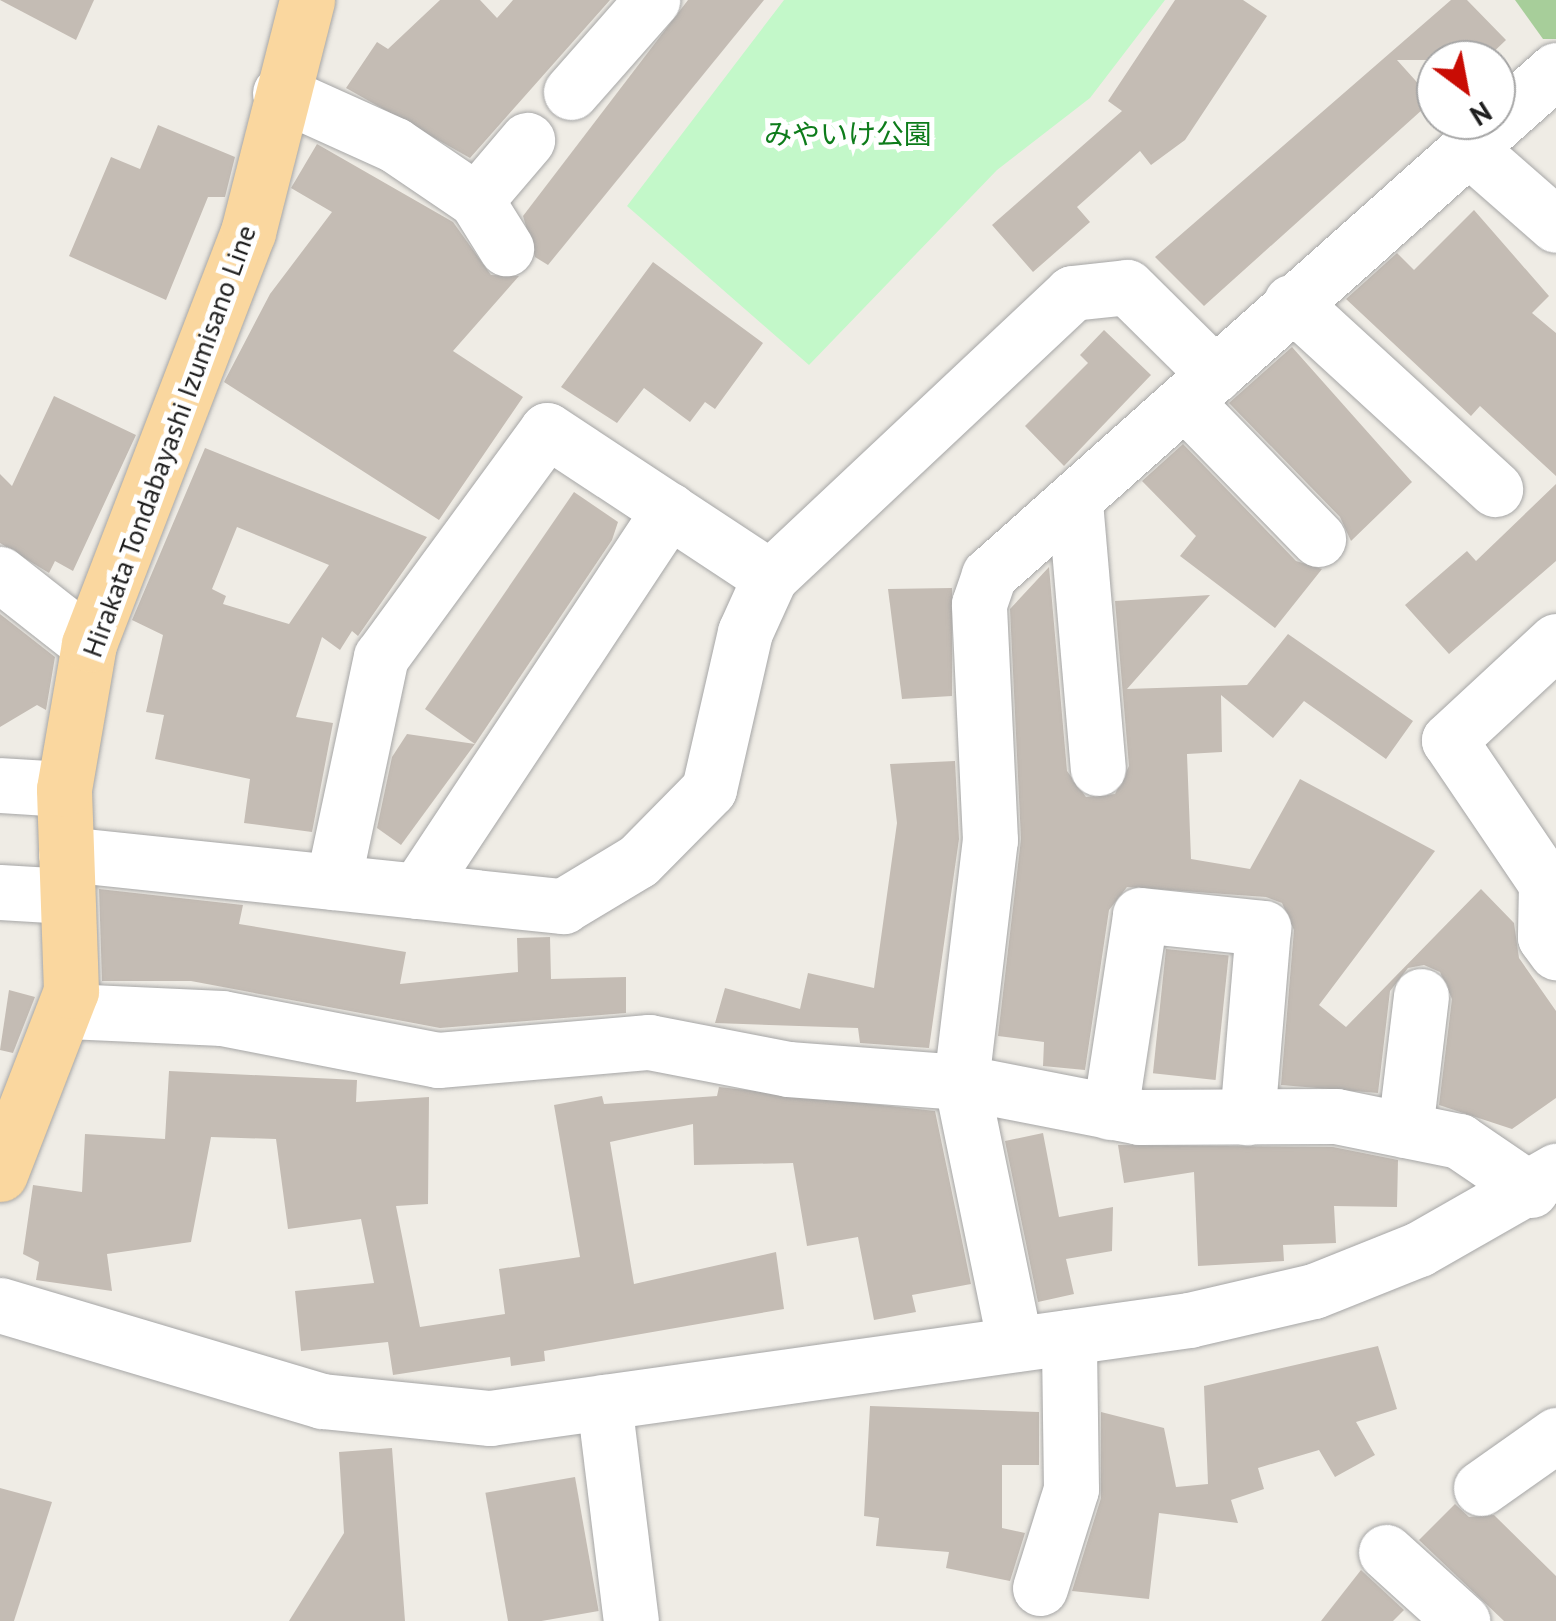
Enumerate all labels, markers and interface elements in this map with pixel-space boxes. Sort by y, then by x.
north arrow [1416,40,1516,140]
text: N [1463,94,1499,135]
park label: みやいけ公園 [764,117,932,151]
street label: Hirakata Tondabayashi Izumisano Line [75,220,263,662]

